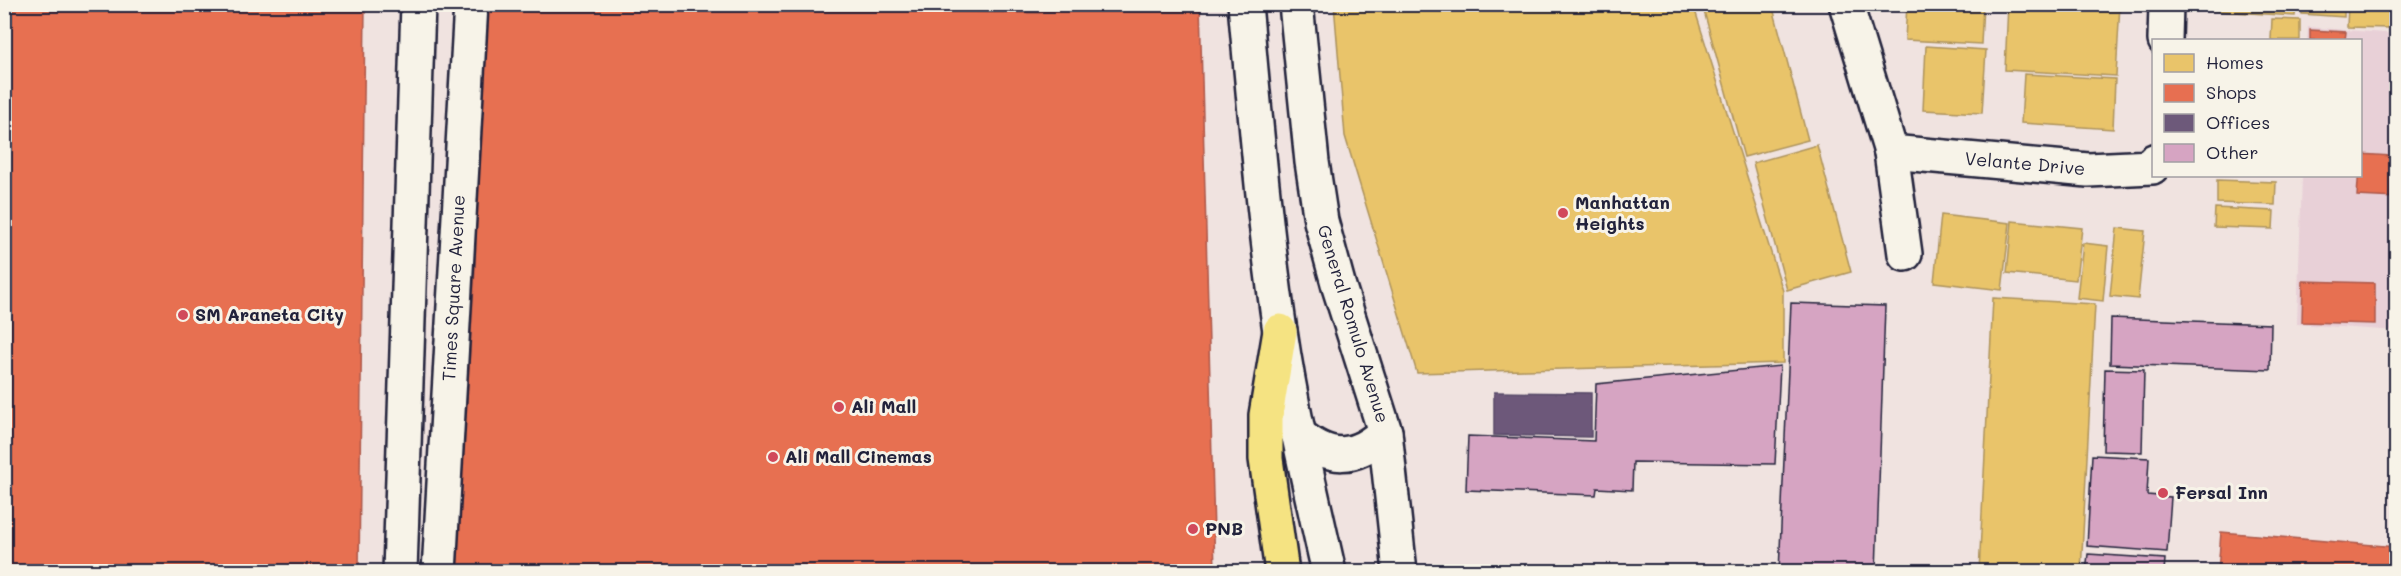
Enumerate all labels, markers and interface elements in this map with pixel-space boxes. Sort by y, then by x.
legend [2152,39,2362,177]
text: Homes [2206,50,2264,74]
text: Shops [2206,80,2257,104]
text: Offices [2206,110,2270,134]
text: Other [2206,140,2259,164]
street label: Velante Drive [1964,146,2086,180]
place label: Manhattan Heights [1575,190,1670,235]
street label: Times Square Avenue [436,194,470,382]
marker: Manhattan Heights [1556,206,1570,220]
street label: General Romulo Avenue [1312,222,1396,426]
place label: SM Araneta City [195,302,344,326]
marker: SM Araneta City [176,308,190,322]
place label: Ali Mall [851,394,916,418]
marker: Ali Mall [832,400,846,414]
place label: Ali Mall Cinemas [785,444,932,468]
marker: Ali Mall Cinemas [766,450,780,464]
place label: Fersal Inn [2175,480,2268,504]
marker: Fersal Inn [2156,486,2170,500]
place label: PNB [1205,516,1243,540]
marker: PNB [1186,522,1200,536]

